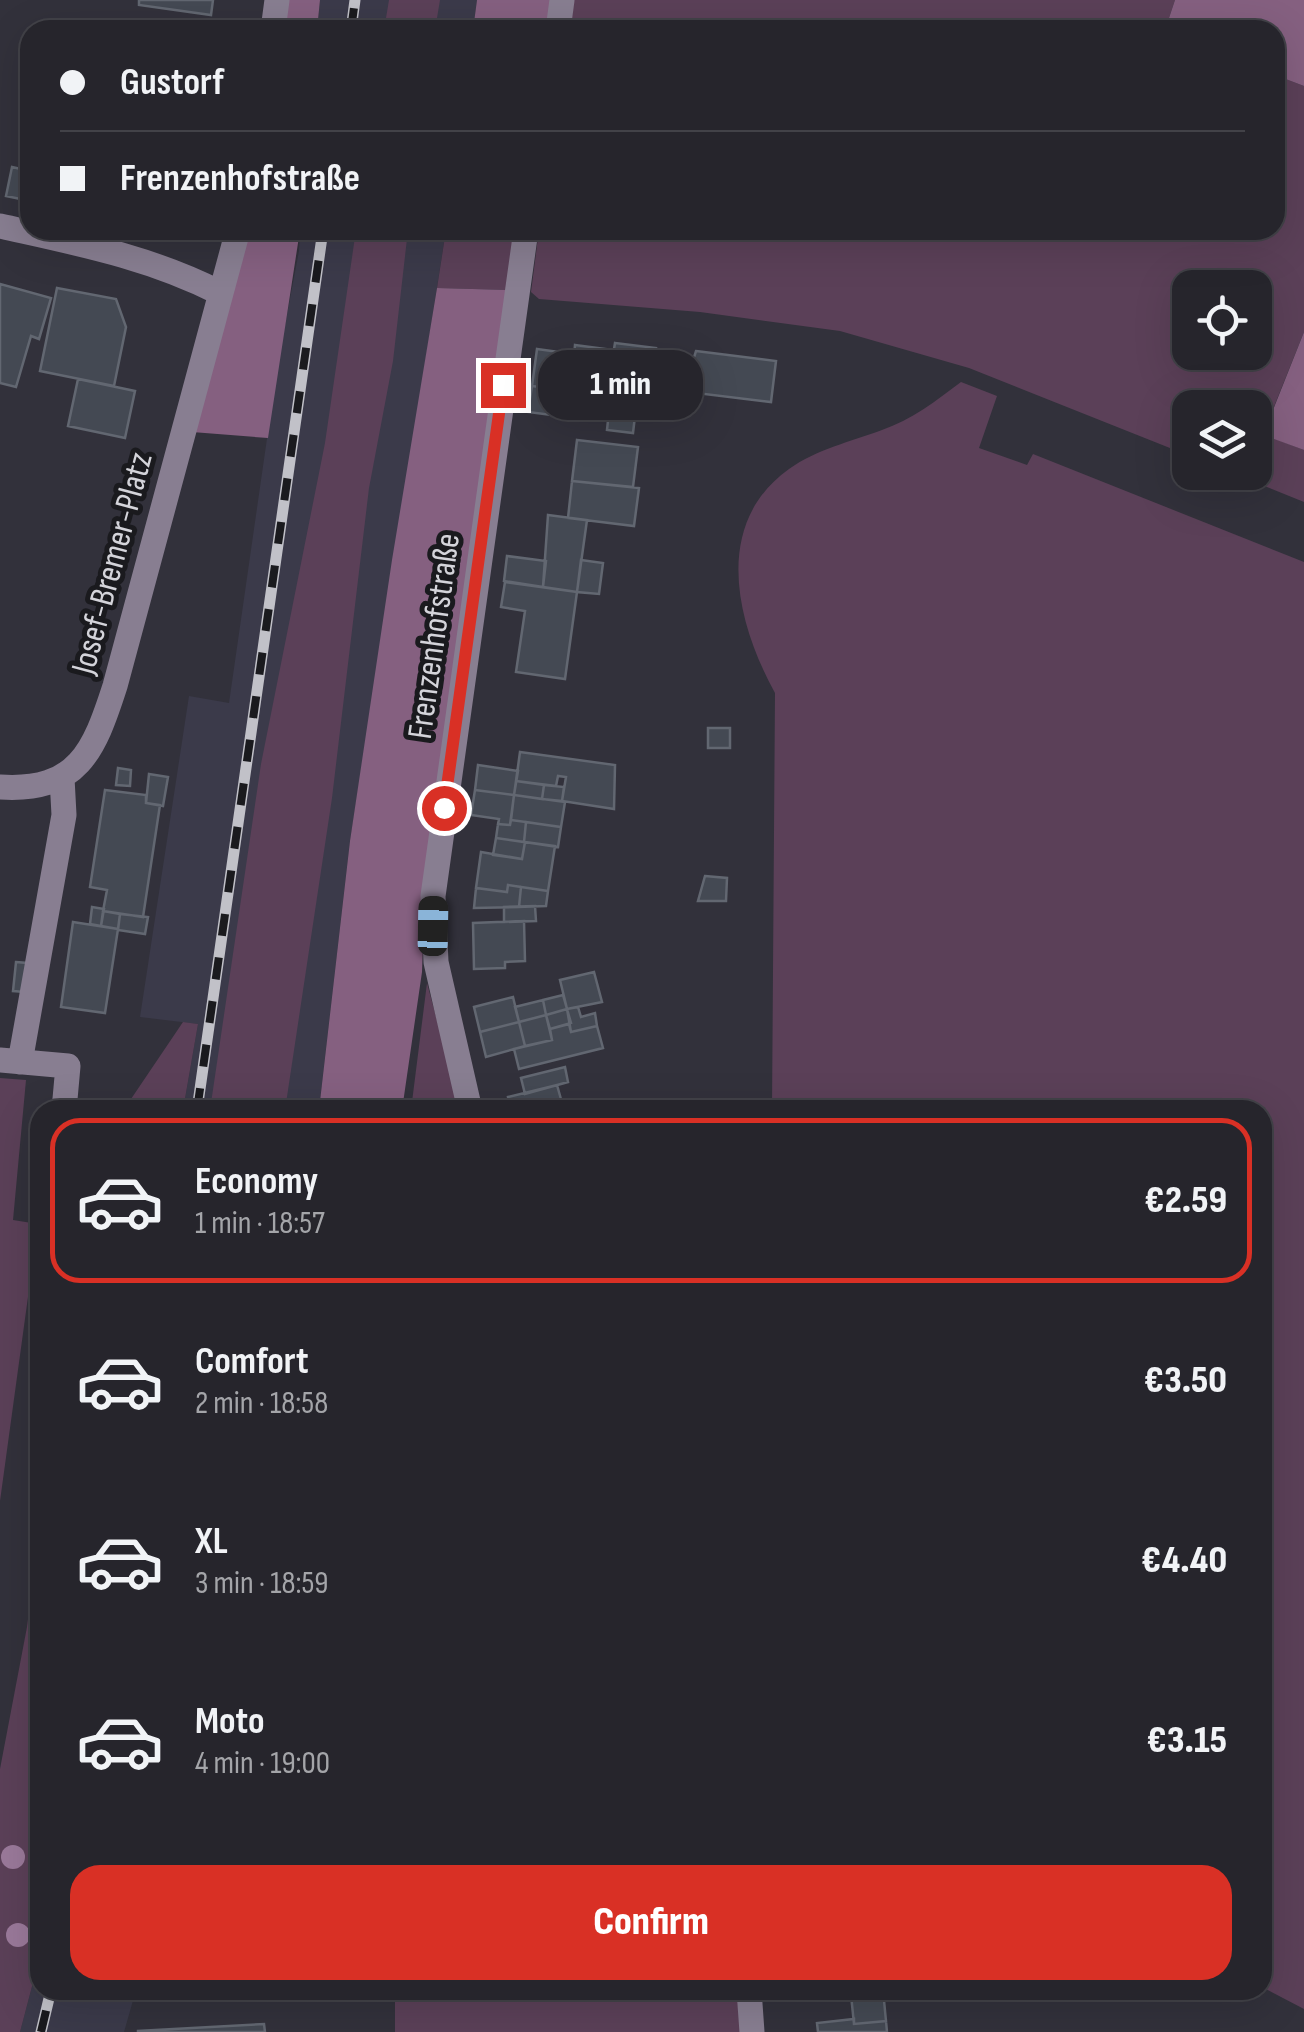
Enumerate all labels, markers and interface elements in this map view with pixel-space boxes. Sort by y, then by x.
text: Gustorf [120,60,224,105]
text: Frenzenhofstraße [120,156,360,201]
map controls [1172,270,1272,490]
button: locate [1172,270,1272,370]
callout: 1 min [538,350,703,420]
route end [481,363,526,408]
text: 1 min [590,365,651,404]
button: layers [1172,390,1272,490]
street label: Josef-Bremer-Platz [62,448,163,680]
street label: Frenzenhofstraße [399,531,470,742]
route start [422,786,467,831]
car [417,896,449,956]
icon: car [75,1156,165,1246]
text: Economy [195,1159,318,1204]
text: €2.59 [1145,1178,1227,1223]
text: 1 min · 18:57 [195,1204,325,1243]
icon: car [75,1336,165,1426]
text: Comfort [195,1339,309,1384]
text: €3.50 [1144,1358,1227,1403]
text: 2 min · 18:58 [195,1384,328,1423]
icon: car [75,1516,165,1606]
text: XL [195,1519,228,1564]
text: €4.40 [1141,1538,1227,1583]
text: 3 min · 18:59 [195,1564,329,1603]
icon: car [75,1696,165,1786]
text: Moto [195,1699,265,1744]
text: €3.15 [1147,1718,1227,1763]
text: 4 min · 19:00 [195,1744,330,1783]
button: Confirm [70,1865,1232,1980]

